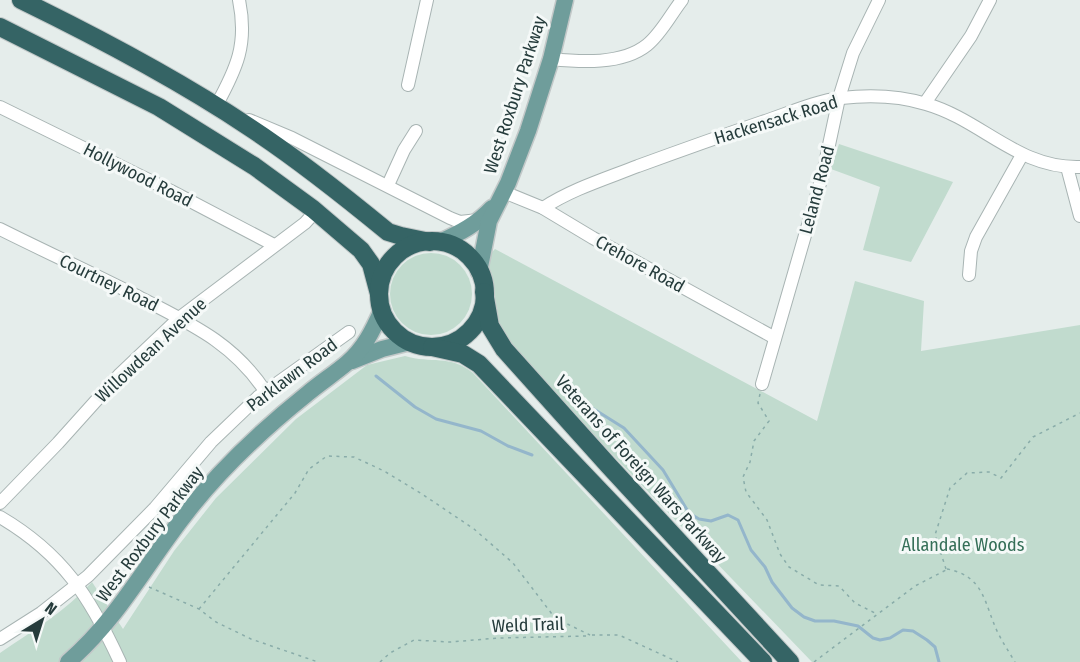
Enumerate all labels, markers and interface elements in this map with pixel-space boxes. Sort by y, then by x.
street label: West Roxbury Parkway [479,13,551,177]
street label: Hackensack Road [712,91,840,149]
street label: Hollywood Road [80,138,196,212]
street label: Leland Road [795,143,839,237]
street label: Crehore Road [591,230,689,298]
street label: Courtney Road [56,250,162,316]
street label: Willowdean Avenue [91,293,211,407]
street label: Parklawn Road [242,334,342,416]
street label: Veterans of Foreign Wars Parkway [551,371,731,567]
street label: West Roxbury Parkway [92,462,208,606]
park label: Allandale Woods [902,534,1025,556]
north arrow [12,590,72,650]
text: N [41,598,61,619]
street label: Weld Trail [491,613,565,637]

